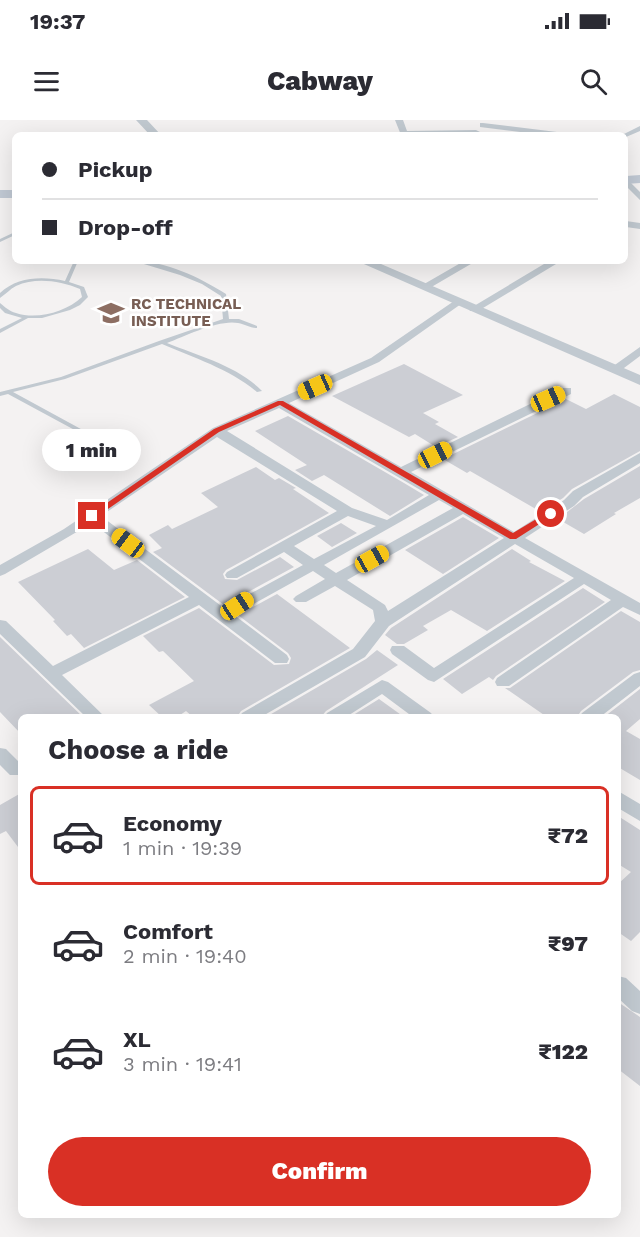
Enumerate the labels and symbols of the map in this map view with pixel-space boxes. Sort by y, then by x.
place label: RC TECHNICAL INSTITUTE [131,295,241,330]
school or university icon: RC TECHNICAL INSTITUTE [96,298,126,328]
car [295,371,335,403]
car [528,383,568,415]
callout: 1 min [42,429,142,471]
car [415,439,455,471]
route start [537,500,564,527]
route end [78,502,105,529]
car [108,525,148,561]
car [352,542,392,576]
car [217,589,257,623]

